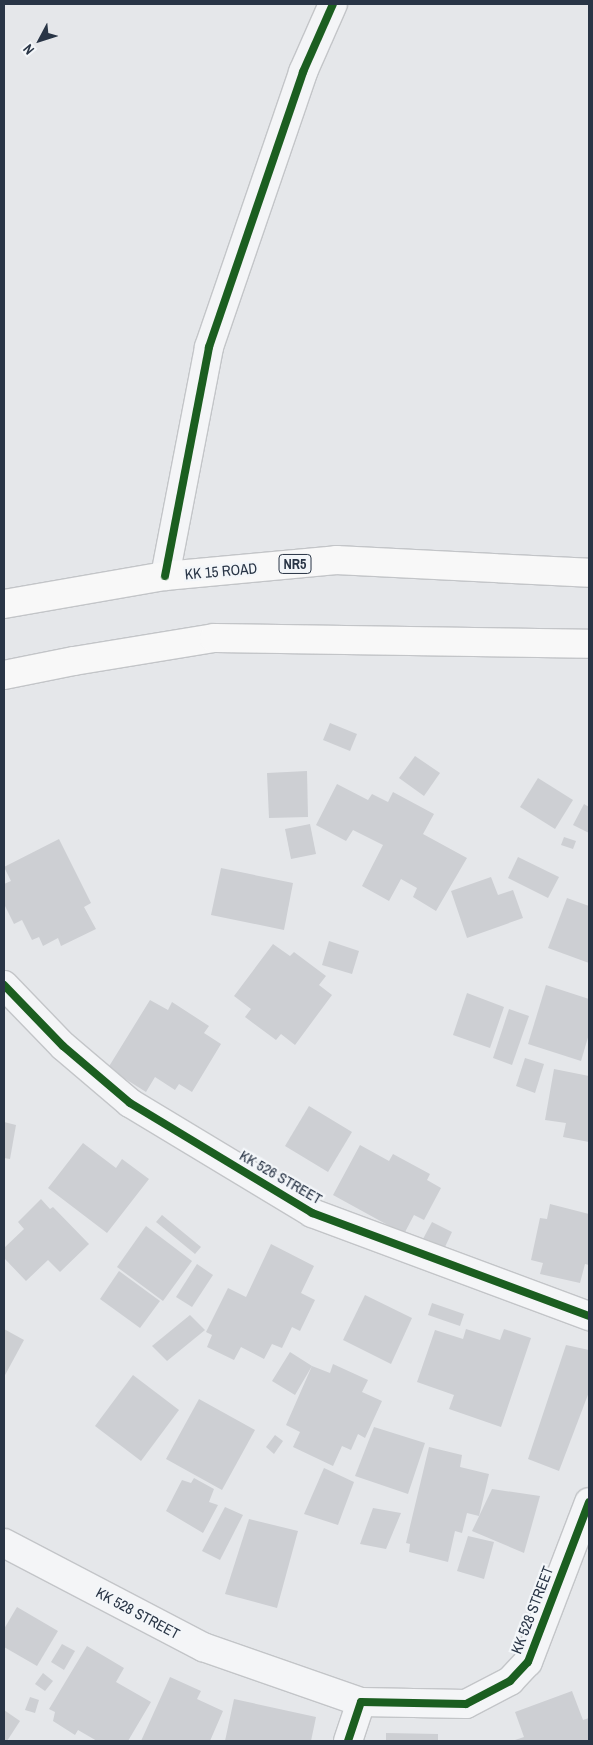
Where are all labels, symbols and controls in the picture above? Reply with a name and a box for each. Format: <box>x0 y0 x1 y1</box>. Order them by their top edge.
north arrow <box>15 15 65 65</box>
text: N <box>19 41 38 59</box>
road number: NR5 <box>278 552 312 576</box>
street label: KK 15 ROAD <box>184 559 258 583</box>
street label: KK 526 STREET <box>237 1146 325 1208</box>
street label: KK 528 STREET <box>507 1564 557 1656</box>
street label: KK 528 STREET <box>93 1583 183 1643</box>

